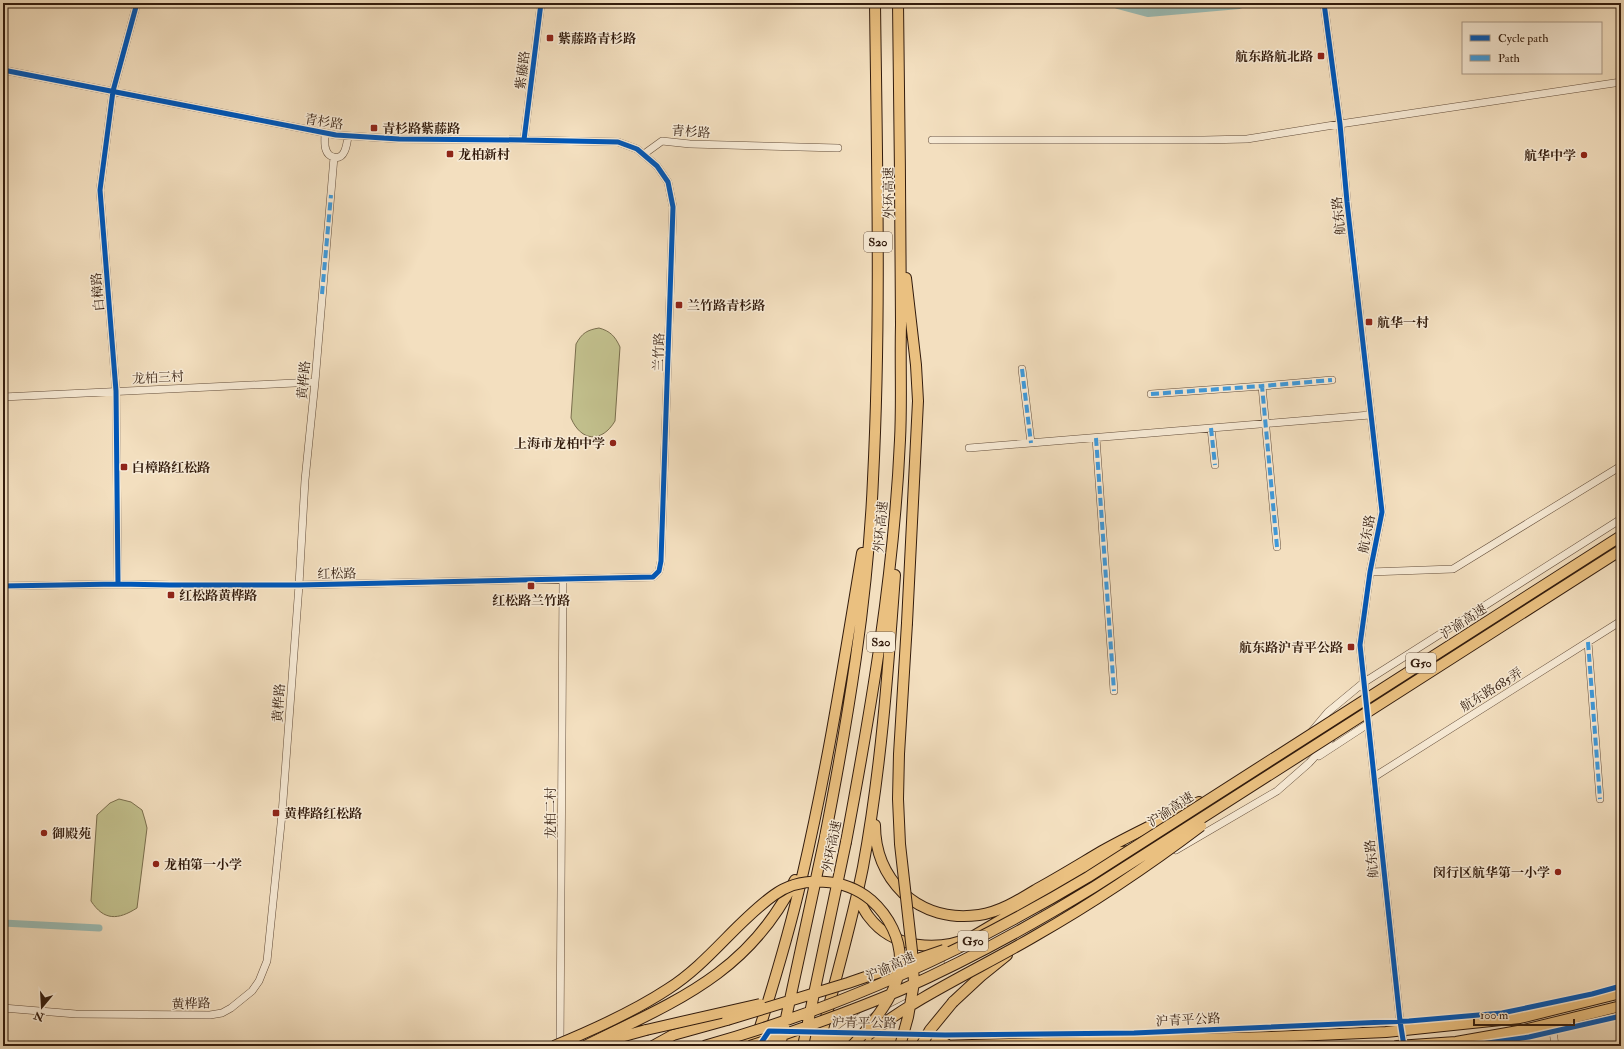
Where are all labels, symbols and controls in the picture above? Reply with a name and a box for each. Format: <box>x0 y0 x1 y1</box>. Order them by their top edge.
legend <box>1462 22 1602 74</box>
place label: 紫藤路青杉路 <box>558 31 636 47</box>
text: Cycle path <box>1498 31 1549 46</box>
marker: 紫藤路青杉路 <box>545 33 555 43</box>
place label: 航东路航北路 <box>1235 49 1313 65</box>
street label: 紫藤路 <box>513 50 533 90</box>
marker: 航东路航北路 <box>1316 51 1326 61</box>
text: Path <box>1498 51 1521 66</box>
street label: 青杉路 <box>303 111 344 133</box>
place label: 青杉路紫藤路 <box>382 121 460 137</box>
marker: 青杉路紫藤路 <box>369 123 379 133</box>
street label: 青杉路 <box>671 123 711 141</box>
place label: 龙柏新村 <box>458 147 510 163</box>
place label: 航华中学 <box>1524 148 1576 164</box>
marker: 龙柏新村 <box>445 149 455 159</box>
marker: 航华中学 <box>1579 150 1589 160</box>
street label: 外环高速 <box>881 167 897 219</box>
street label: 航东路 <box>1329 196 1349 236</box>
road number: S20 <box>864 232 892 252</box>
street label: 白樟路 <box>88 272 108 312</box>
place label: 兰竹路青杉路 <box>687 298 765 314</box>
marker: 兰竹路青杉路 <box>674 300 684 310</box>
place label: 航华一村 <box>1377 315 1429 331</box>
marker: 航华一村 <box>1364 317 1374 327</box>
street label: 兰竹路 <box>650 332 668 372</box>
street label: 黄桦路 <box>294 360 314 400</box>
street label: 龙柏三村 <box>132 369 184 387</box>
place label: 上海市龙柏中学 <box>514 436 605 452</box>
marker: 上海市龙柏中学 <box>608 438 618 448</box>
place label: 白樟路红松路 <box>132 460 210 476</box>
marker: 白樟路红松路 <box>119 462 129 472</box>
street label: 外环高速 <box>871 500 891 554</box>
street label: 航东路 <box>1355 514 1379 555</box>
street label: 红松路 <box>317 566 357 582</box>
marker: 红松路兰竹路 <box>526 581 536 591</box>
place label: 红松路黄桦路 <box>179 588 257 604</box>
marker: 红松路黄桦路 <box>166 590 176 600</box>
place label: 红松路兰竹路 <box>492 593 570 609</box>
street label: 沪渝高速 <box>1437 601 1490 643</box>
road number: S20 <box>867 632 895 652</box>
place label: 航东路沪青平公路 <box>1239 640 1343 656</box>
marker: 航东路沪青平公路 <box>1346 642 1356 652</box>
road number: G50 <box>1406 653 1436 673</box>
street label: 航东路685弄 <box>1457 664 1526 715</box>
street label: 黄桦路 <box>270 683 288 723</box>
street label: 龙柏二村 <box>543 787 559 839</box>
street label: 沪渝高速 <box>1144 789 1197 831</box>
place label: 黄桦路红松路 <box>284 806 362 822</box>
marker: 黄桦路红松路 <box>271 808 281 818</box>
street label: 外环高速 <box>819 819 845 873</box>
place label: 御殿苑 <box>52 826 91 842</box>
marker: 御殿苑 <box>39 828 49 838</box>
street label: 航东路 <box>1362 839 1382 879</box>
place label: 龙柏第一小学 <box>164 857 242 873</box>
marker: 龙柏第一小学 <box>151 859 161 869</box>
place label: 闵行区航华第一小学 <box>1433 865 1550 881</box>
marker: 闵行区航华第一小学 <box>1553 867 1563 877</box>
road number: G50 <box>958 931 988 951</box>
street label: 沪渝高速 <box>863 949 917 985</box>
north arrow <box>22 987 62 1027</box>
street label: 黄桦路 <box>171 995 211 1013</box>
scale bar <box>1474 1001 1574 1027</box>
text: N <box>31 1008 47 1024</box>
text: 100 m <box>1480 1008 1509 1023</box>
street label: 沪青平公路 <box>1155 1010 1221 1030</box>
street label: 沪青平公路 <box>831 1014 897 1032</box>

